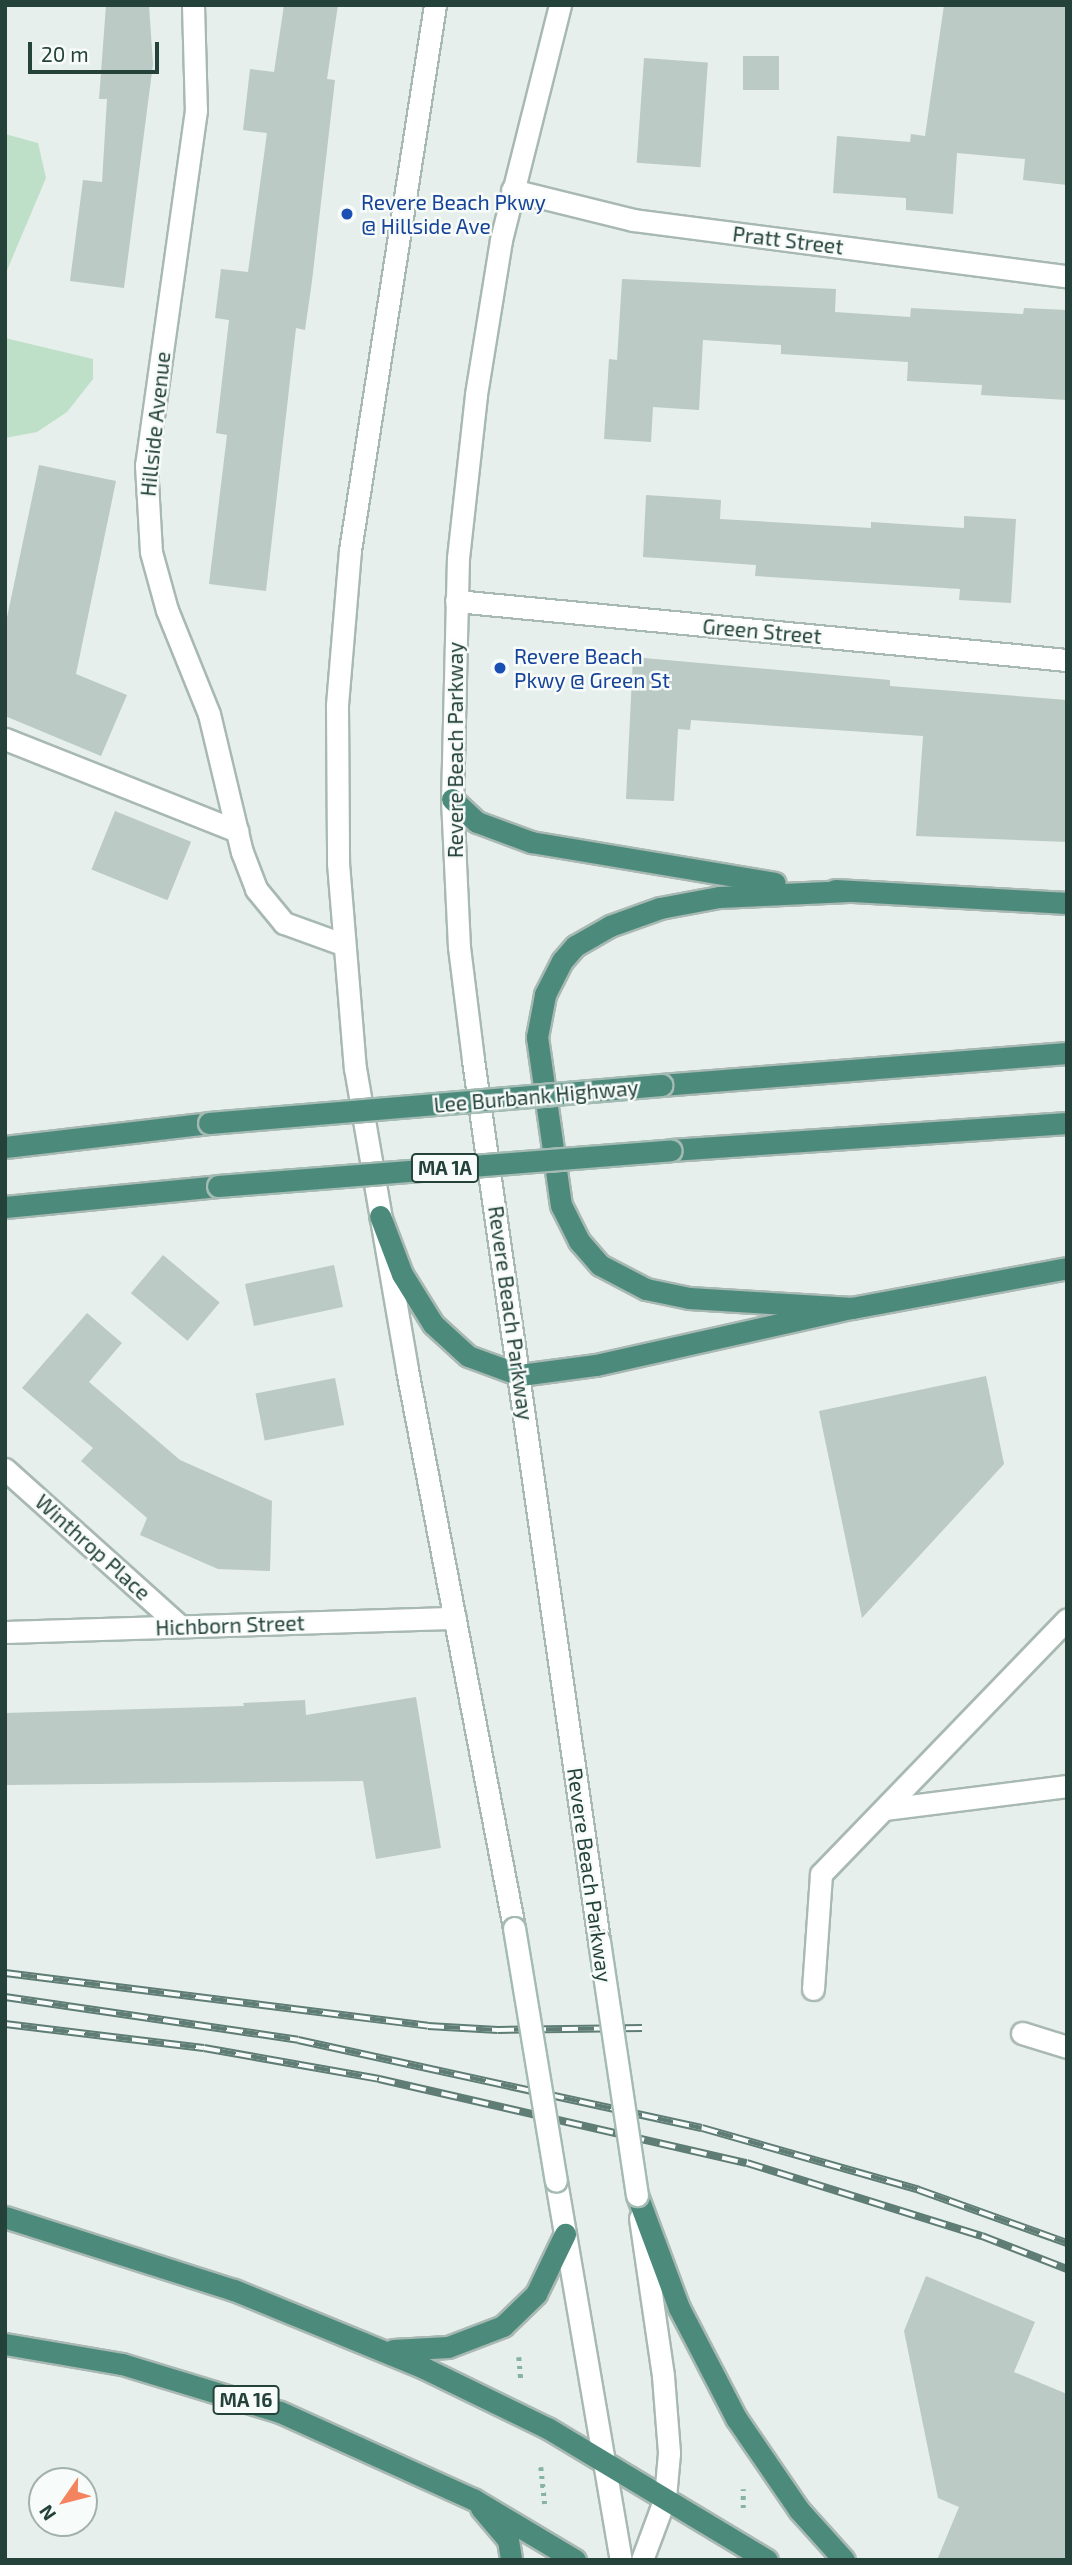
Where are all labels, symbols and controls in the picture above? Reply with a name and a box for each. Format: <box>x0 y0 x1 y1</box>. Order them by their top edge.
scale bar <box>32 28 163 72</box>
text: 20 m <box>41 41 89 66</box>
place label: Revere Beach Pkwy @ Hillside Ave <box>361 189 546 239</box>
marker: Revere Beach Pkwy @ Hillside Ave <box>339 206 355 222</box>
street label: Pratt Street <box>731 221 845 259</box>
street label: Hillside Avenue <box>135 350 175 498</box>
street label: Green Street <box>702 613 822 649</box>
street label: Revere Beach Parkway <box>442 642 468 858</box>
place label: Revere Beach Pkwy @ Green St <box>514 643 670 693</box>
marker: Revere Beach Pkwy @ Green St <box>492 660 508 676</box>
street label: Lee Burbank Highway <box>433 1074 639 1118</box>
road number: MA 1A <box>410 1152 480 1184</box>
street label: Revere Beach Parkway <box>483 1204 539 1422</box>
street label: Winthrop Place <box>30 1489 156 1605</box>
street label: Hichborn Street <box>155 1610 305 1640</box>
street label: Revere Beach Parkway <box>562 1766 618 1984</box>
road number: MA 16 <box>211 2384 281 2416</box>
north arrow <box>28 2467 98 2537</box>
text: N <box>34 2501 60 2525</box>

